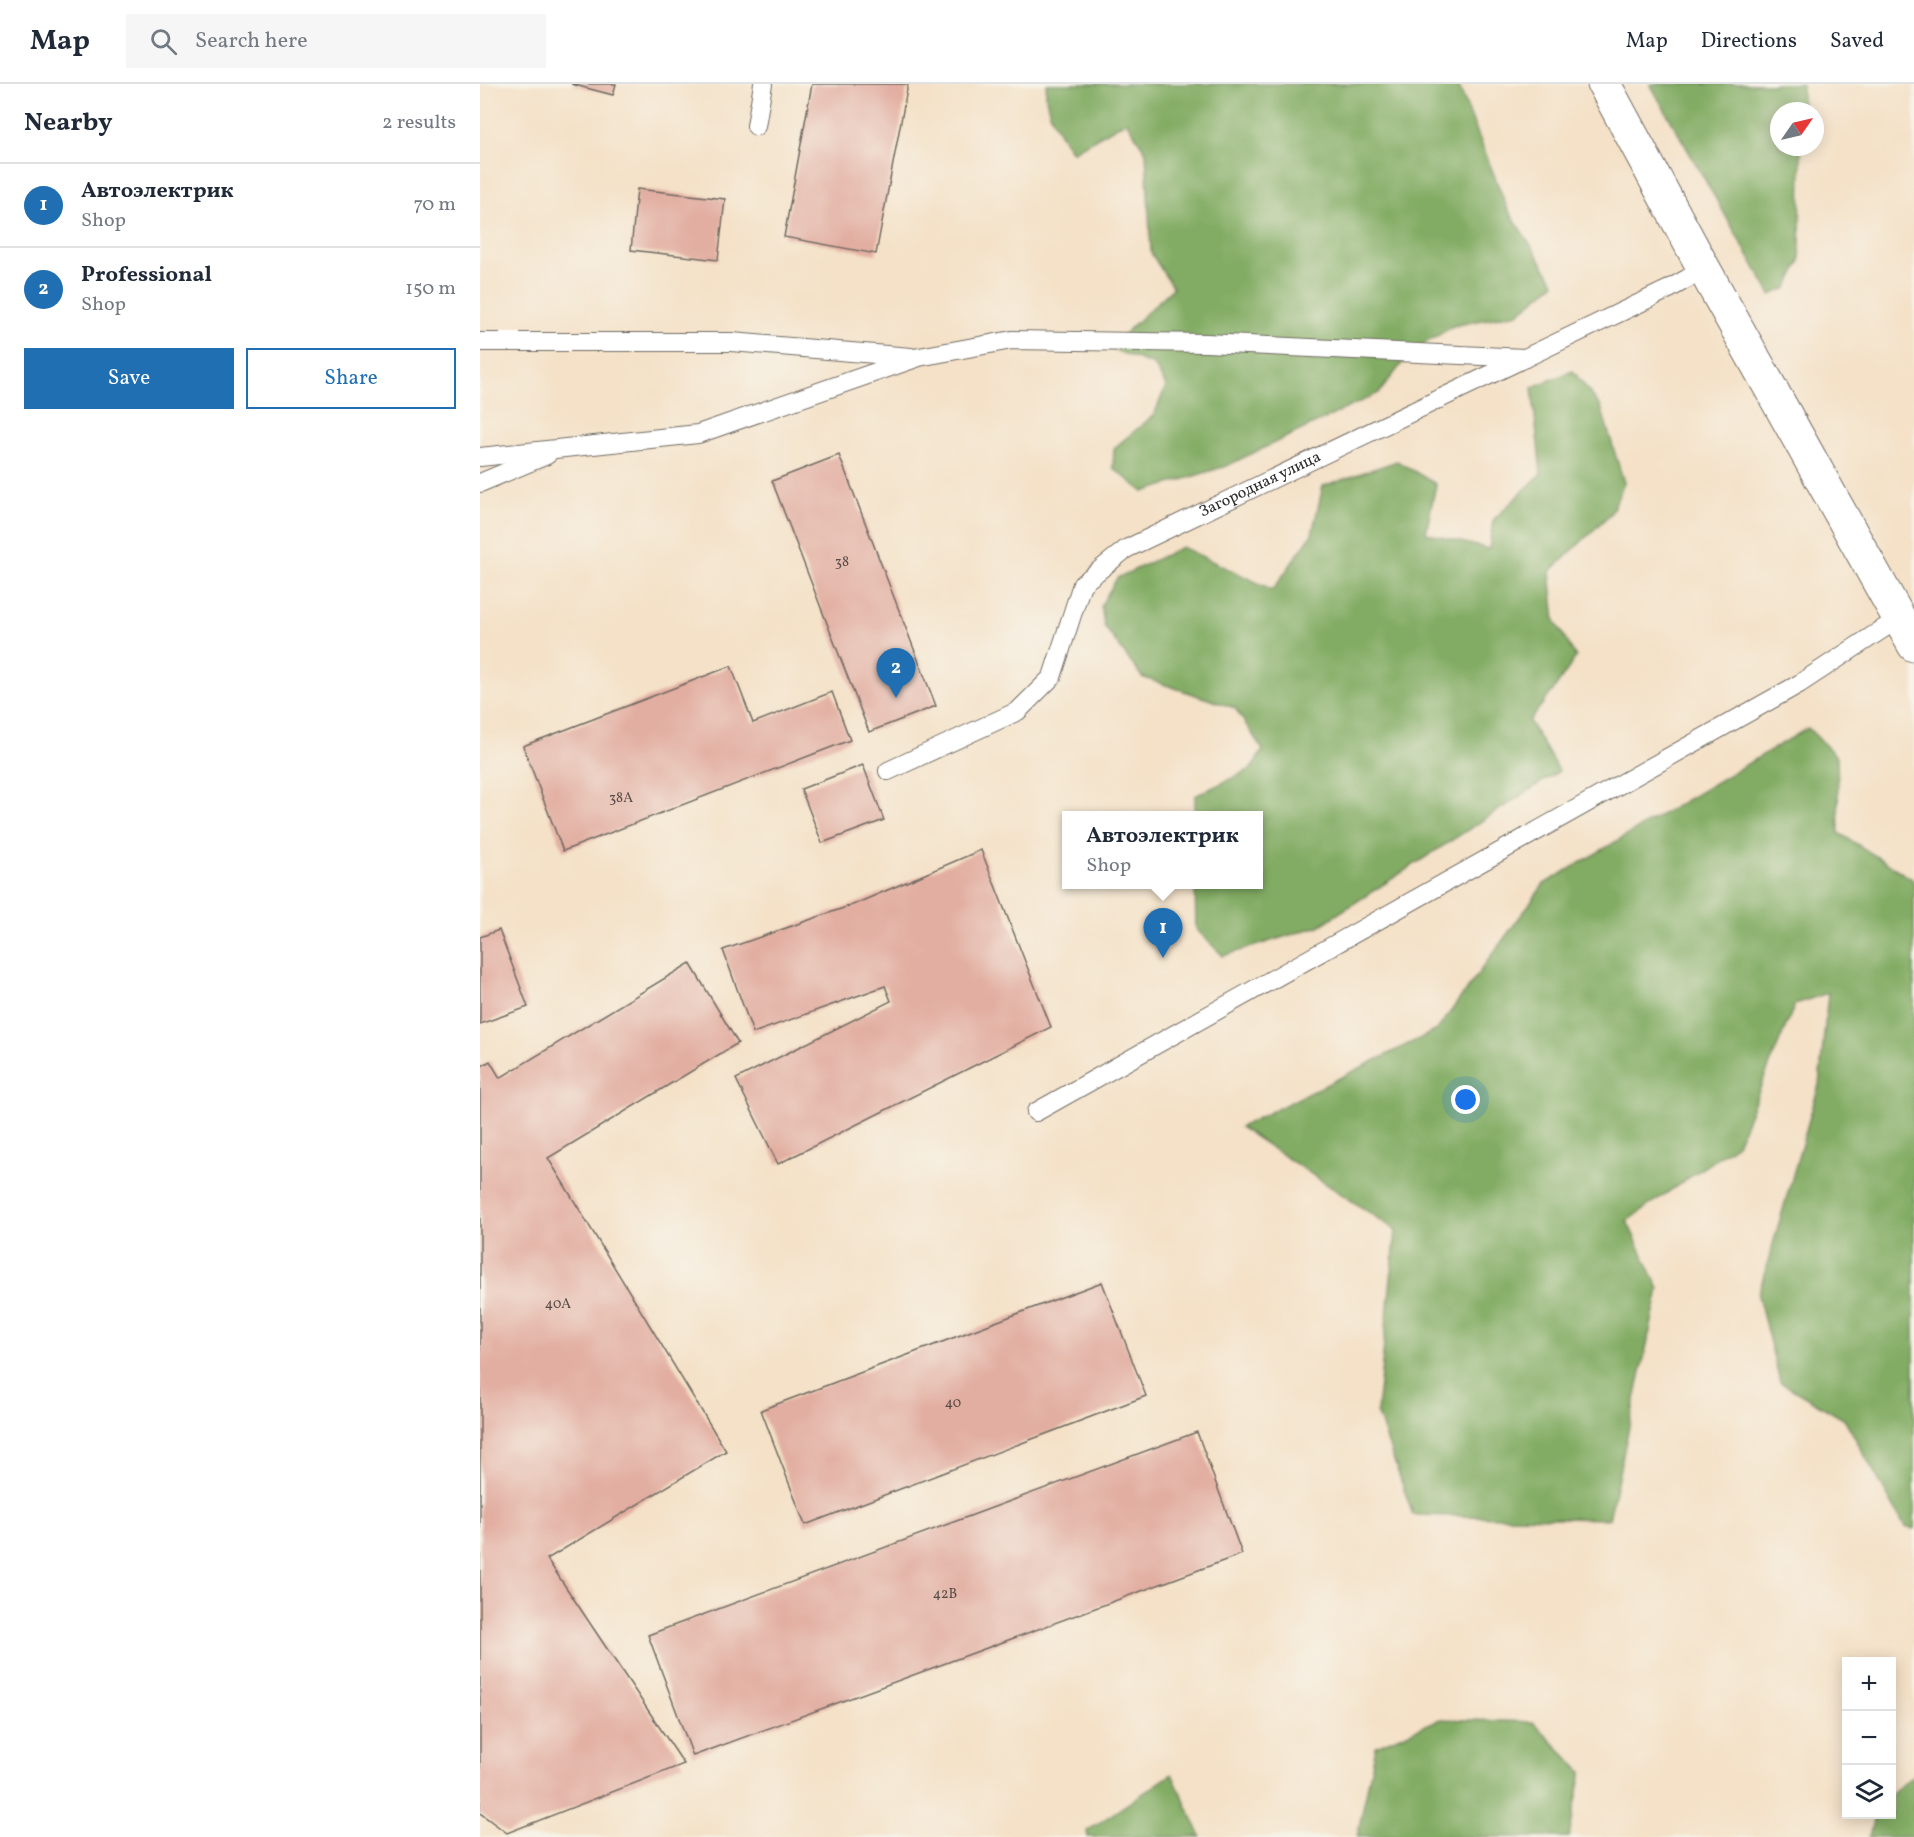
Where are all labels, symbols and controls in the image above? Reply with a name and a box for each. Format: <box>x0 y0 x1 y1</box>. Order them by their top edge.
search box <box>126 14 546 68</box>
text: Map <box>30 22 90 61</box>
icon: search <box>147 25 180 58</box>
text: Search here <box>195 26 308 57</box>
text: Map <box>1626 27 1668 56</box>
text: Directions <box>1701 27 1797 56</box>
text: Saved <box>1830 27 1884 56</box>
north arrow <box>1770 102 1824 156</box>
text: Nearby <box>24 105 113 141</box>
text: 2 results <box>382 109 456 137</box>
text: Автоэлектрик <box>81 176 234 207</box>
text: 1 <box>39 191 48 219</box>
text: 70 m <box>413 191 456 219</box>
text: Shop <box>81 207 126 235</box>
text: Professional <box>81 260 212 291</box>
text: 2 <box>38 275 49 303</box>
text: 150 m <box>405 275 456 303</box>
text: Shop <box>81 291 126 319</box>
button: Save <box>24 348 234 409</box>
button: Share <box>246 348 456 409</box>
street label: Загородная улица <box>1196 446 1325 523</box>
house number: 38 <box>835 553 849 572</box>
pin: 2 <box>876 648 916 698</box>
house number: 38А <box>609 789 633 808</box>
popup <box>1062 811 1263 889</box>
text: Автоэлектрик <box>1086 821 1239 852</box>
text: Shop <box>1086 852 1131 880</box>
pin: 1 <box>1144 908 1182 958</box>
your location <box>1451 1085 1480 1114</box>
house number: 40А <box>545 1295 571 1314</box>
house number: 40 <box>945 1394 961 1413</box>
house number: 42В <box>933 1585 957 1604</box>
map controls <box>1842 1657 1896 1819</box>
button: + <box>1842 1657 1896 1711</box>
button: − <box>1842 1711 1896 1765</box>
button: layers <box>1842 1765 1896 1819</box>

